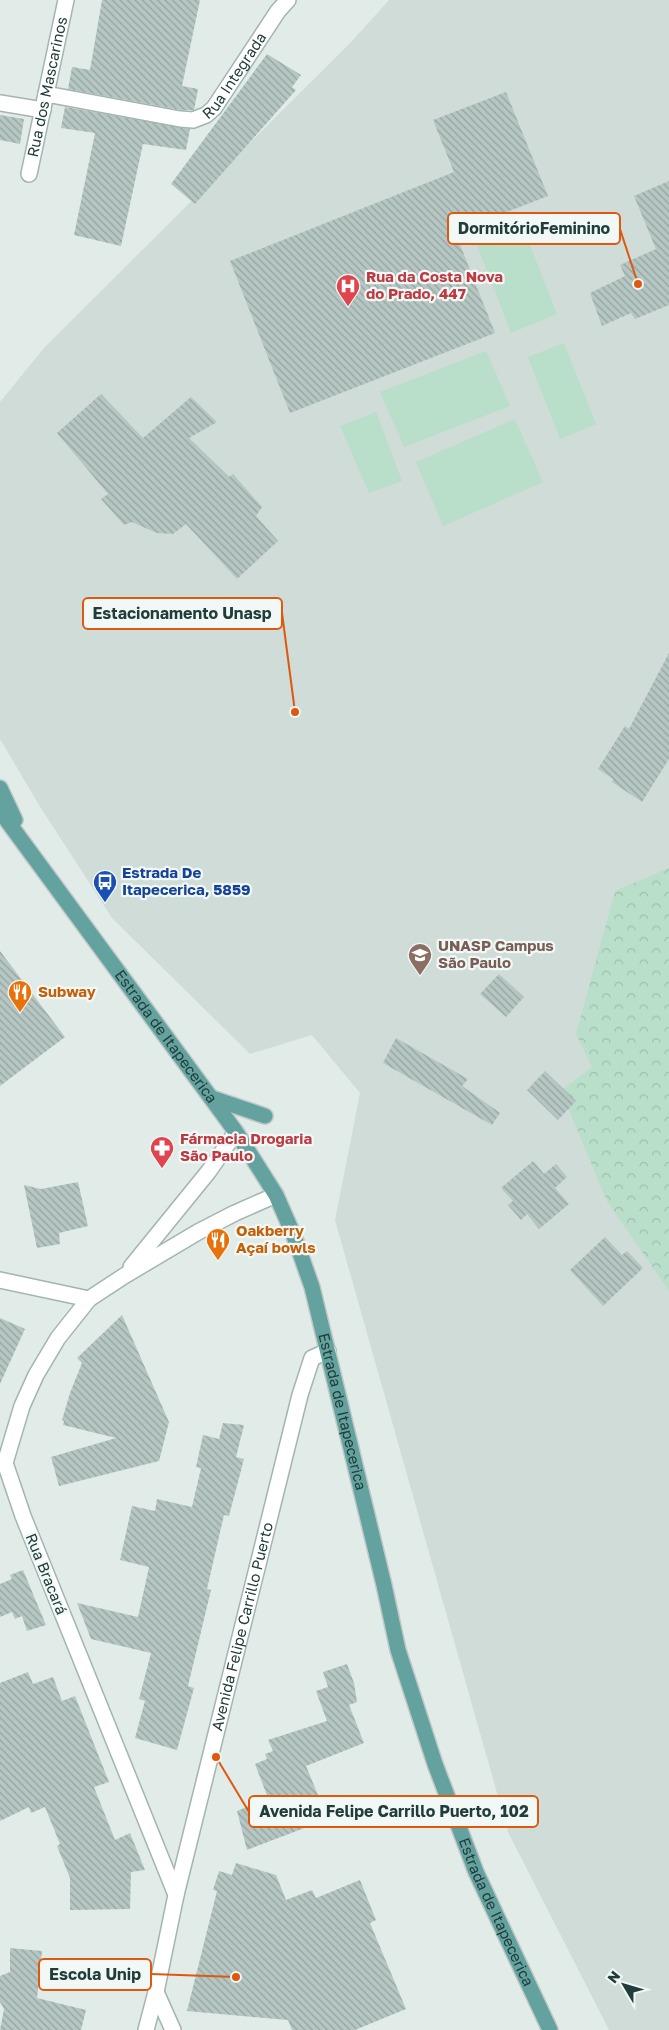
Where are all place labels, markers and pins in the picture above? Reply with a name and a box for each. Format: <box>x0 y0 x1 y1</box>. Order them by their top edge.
callout: DormitórioFeminino <box>448 213 620 244</box>
place label: Rua da Costa Nova do Prado, 447 <box>366 267 503 302</box>
hospital icon: Rua da Costa Nova do Prado, 447 <box>335 273 361 307</box>
callout: Estacionamento Unasp <box>83 598 282 629</box>
place label: Estrada De Itapecerica, 5859 <box>122 863 251 898</box>
bus stop icon: Estrada De Itapecerica, 5859 <box>92 869 118 903</box>
place label: UNASP Campus São Paulo <box>438 936 554 971</box>
school or university icon: UNASP Campus São Paulo <box>407 942 433 976</box>
restaurant icon: Subway <box>7 979 33 1013</box>
place label: Subway <box>38 982 96 1000</box>
place label: Fármacia Drogaria São Paulo <box>180 1129 312 1164</box>
pharmacy icon: Fármacia Drogaria São Paulo <box>149 1135 175 1169</box>
place label: Oakberry Açaí bowls <box>236 1221 316 1256</box>
restaurant icon: Oakberry Açaí bowls <box>205 1227 231 1261</box>
callout: Avenida Felipe Carrillo Puerto, 102 <box>249 1796 538 1827</box>
callout: Escola Unip <box>39 1959 151 1990</box>

